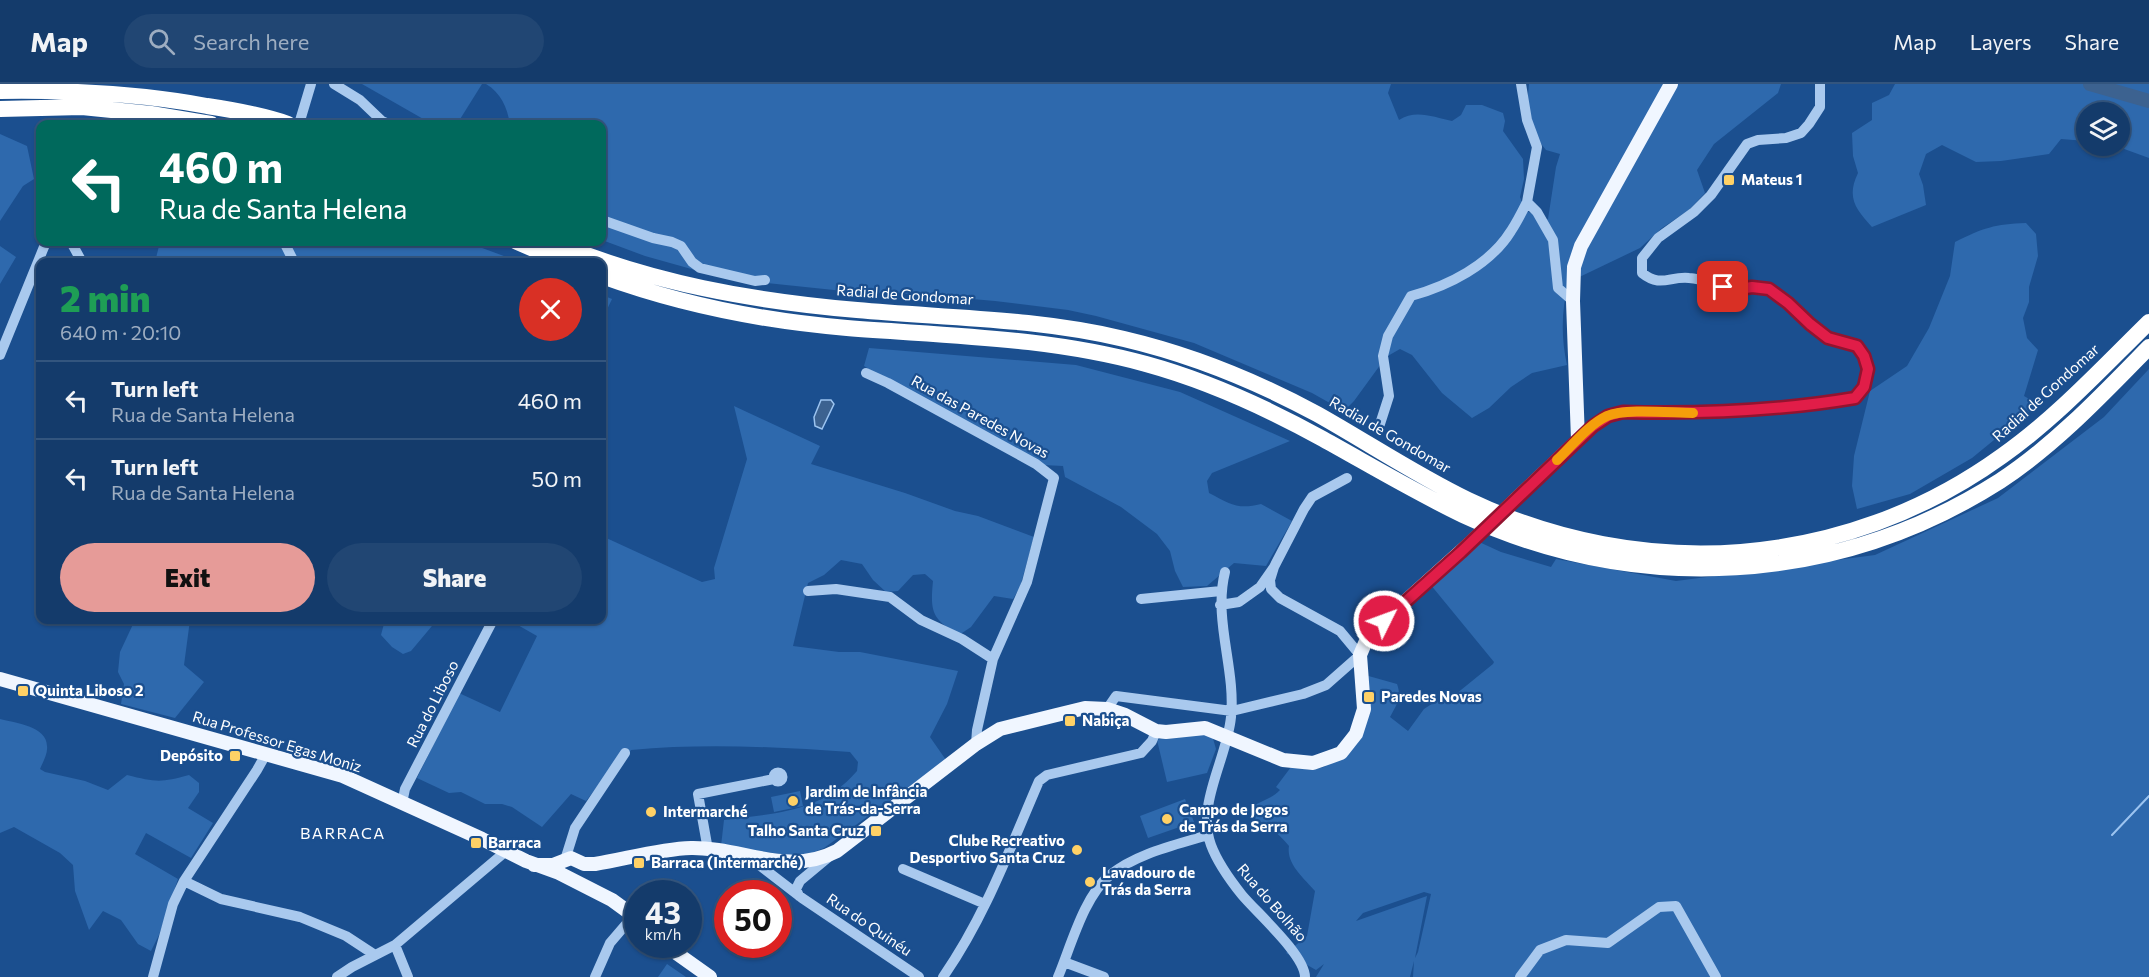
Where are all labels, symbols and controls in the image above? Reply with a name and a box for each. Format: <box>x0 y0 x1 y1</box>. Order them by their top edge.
search box <box>124 14 544 68</box>
text: Map <box>30 24 88 58</box>
icon: search <box>145 25 178 58</box>
text: Search here <box>193 28 309 55</box>
text: Map <box>1893 29 1937 54</box>
text: Layers <box>1970 29 2032 54</box>
text: Share <box>2065 29 2119 54</box>
map controls <box>2076 102 2130 156</box>
button: layers <box>2076 102 2130 156</box>
text: 460 m <box>159 140 283 192</box>
icon: left <box>60 144 138 222</box>
place label: Mateus 1 <box>1741 170 1803 188</box>
marker: Mateus 1 <box>1722 173 1736 187</box>
text: Rua de Santa Helena <box>159 192 407 225</box>
pin <box>1697 261 1748 312</box>
icon: arrive <box>1706 270 1739 303</box>
text: 2 min <box>60 275 150 319</box>
button: close <box>519 278 582 341</box>
street label: Radial de Gondomar <box>836 280 974 308</box>
text: 640 m · 20:10 <box>60 320 181 344</box>
street label: Radial de Gondomar <box>1988 340 2102 445</box>
street label: Rua das Paredes Novas <box>908 371 1053 462</box>
text: Turn left <box>111 375 198 402</box>
icon: left <box>60 384 93 417</box>
text: 460 m <box>518 387 582 414</box>
street label: Radial de Gondomar <box>1326 392 1455 476</box>
text: Rua de Santa Helena <box>111 402 295 426</box>
text: Turn left <box>111 453 198 480</box>
icon: left <box>60 462 93 495</box>
text: 50 m <box>532 465 582 492</box>
text: Rua de Santa Helena <box>111 480 295 504</box>
button: Exit <box>60 543 315 612</box>
button: Share <box>327 543 582 612</box>
position arrow <box>1352 589 1416 653</box>
street label: Rua do Liboso <box>402 657 462 750</box>
place label: Quinta Liboso 2 <box>35 681 144 699</box>
marker: Quinta Liboso 2 <box>16 684 30 698</box>
place label: Paredes Novas <box>1381 687 1482 705</box>
marker: Paredes Novas <box>1362 690 1376 704</box>
street label: Rua Professor Egas Moniz <box>191 707 364 775</box>
place label: Nabiça <box>1082 711 1129 729</box>
marker: Nabiça <box>1063 714 1077 728</box>
place label: Depósito <box>160 746 223 764</box>
marker: Depósito <box>228 749 242 763</box>
place label: Jardim de Infância de Trás-da-Serra <box>805 782 927 817</box>
marker: Jardim de Infância de Trás-da-Serra <box>786 794 800 808</box>
place label: Campo de Jogos de Trás da Serra <box>1179 800 1288 835</box>
place label: Intermarché <box>663 802 748 820</box>
marker: Intermarché <box>644 805 658 819</box>
marker: Campo de Jogos de Trás da Serra <box>1160 812 1174 826</box>
place label: Talho Santa Cruz <box>747 821 864 839</box>
district label: BARRACA <box>300 823 386 842</box>
marker: Talho Santa Cruz <box>869 824 883 838</box>
place label: Clube Recreativo Desportivo Santa Cruz <box>909 831 1065 866</box>
place label: Barraca <box>488 833 541 851</box>
marker: Barraca <box>469 836 483 850</box>
marker: Clube Recreativo Desportivo Santa Cruz <box>1070 843 1084 857</box>
place label: Barraca (Intermarché) <box>651 853 803 871</box>
marker: Barraca (Intermarché) <box>632 856 646 870</box>
street label: Rua do Bolhão <box>1234 860 1312 945</box>
place label: Lavadouro de Trás da Serra <box>1102 863 1195 898</box>
marker: Lavadouro de Trás da Serra <box>1083 875 1097 889</box>
speed limit sign: 50 <box>714 880 792 958</box>
street label: Rua do Quinéu <box>824 889 916 959</box>
text: 43 <box>645 893 681 930</box>
text: km/h <box>645 925 681 943</box>

